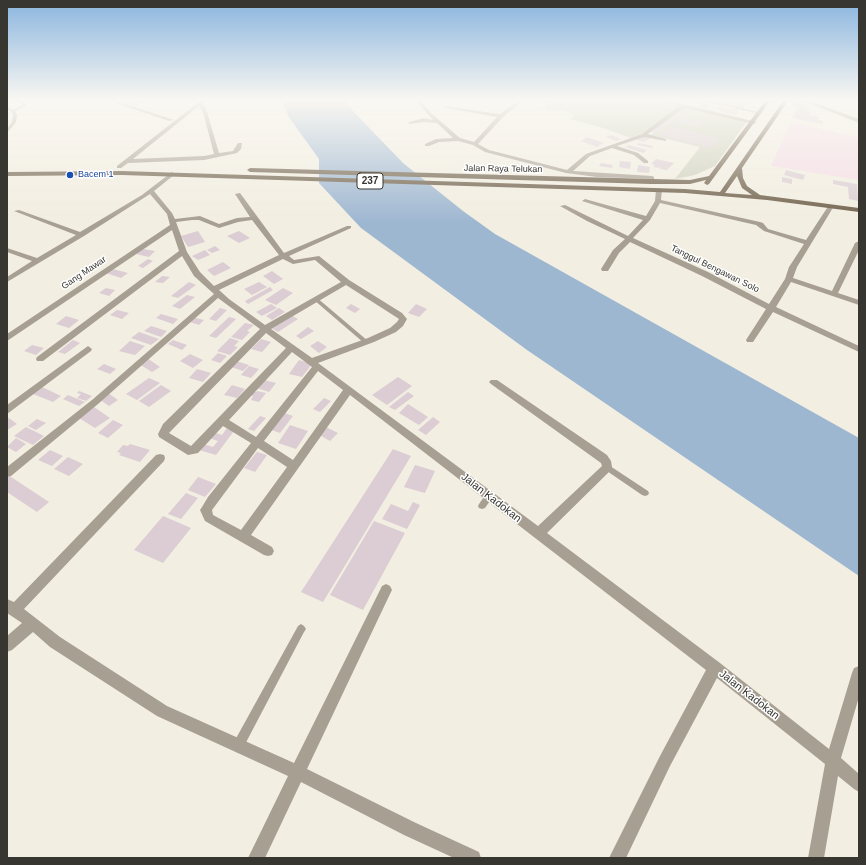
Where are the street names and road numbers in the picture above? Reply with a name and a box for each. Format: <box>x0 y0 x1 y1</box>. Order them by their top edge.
street label: Jalan Raya Telukan <box>464 163 542 175</box>
road number: 237 <box>357 173 383 189</box>
street label: Tanggul Bengawan Solo <box>669 243 761 295</box>
street label: Gang Mawar <box>60 254 108 292</box>
street label: Jalan Kadokan <box>458 470 524 526</box>
street label: Jalan Kadokan <box>716 667 782 723</box>

